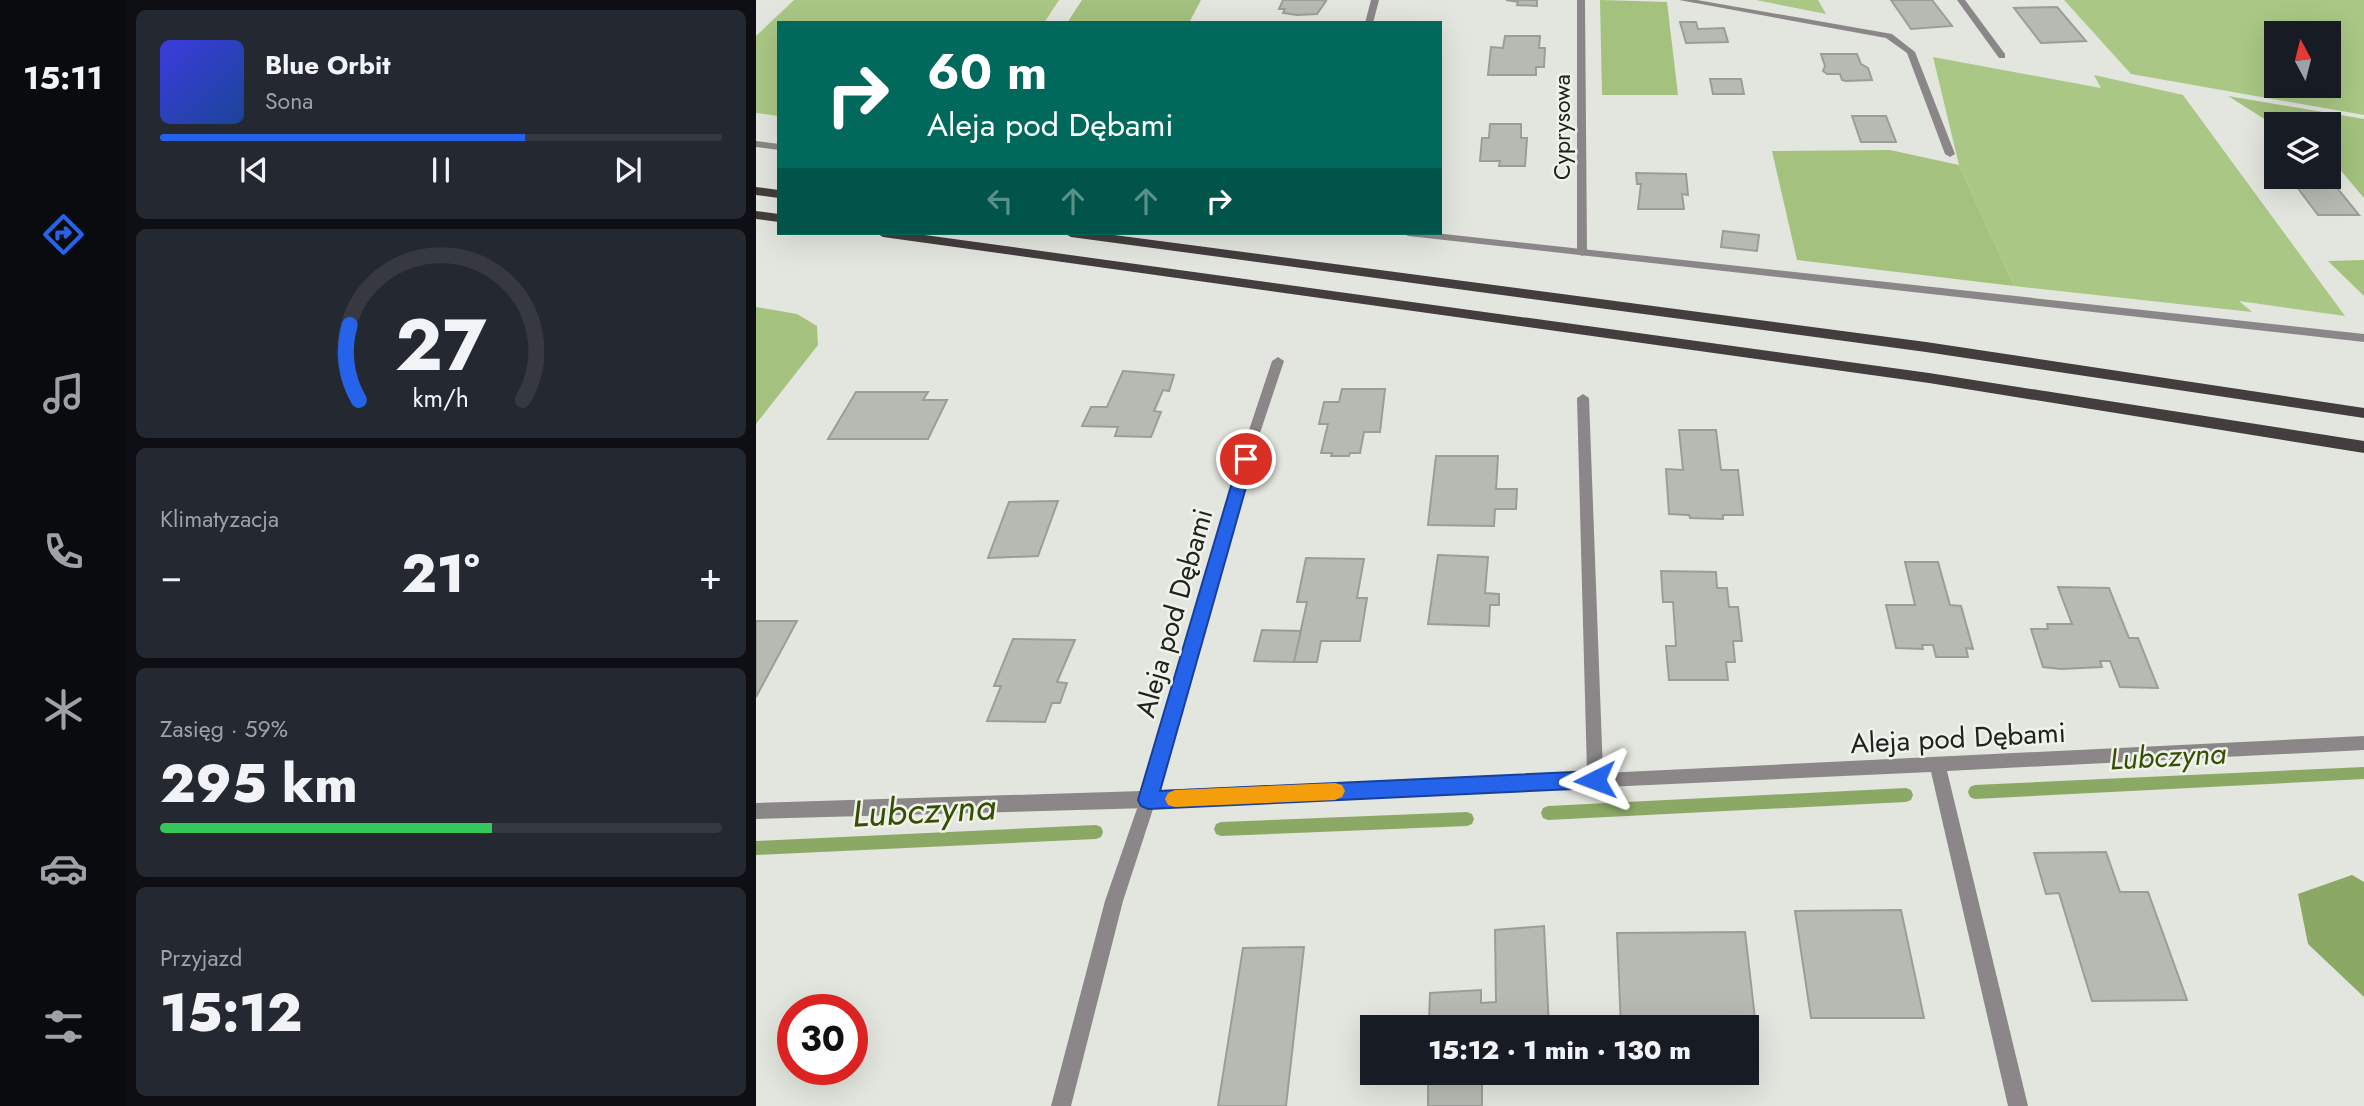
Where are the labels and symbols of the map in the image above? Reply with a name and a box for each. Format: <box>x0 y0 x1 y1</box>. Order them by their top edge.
north arrow <box>2264 21 2342 98</box>
street label: Cyprysowa <box>1545 74 1579 180</box>
pin <box>1216 429 1276 489</box>
street label: Aleja pod Dębami <box>1125 504 1223 722</box>
street label: Aleja pod Dębami <box>1849 712 2067 764</box>
water label: Lubczyna <box>2109 731 2228 781</box>
position arrow <box>1558 743 1632 817</box>
water label: Lubczyna <box>851 779 997 841</box>
speed limit sign: 30 <box>777 994 868 1085</box>

